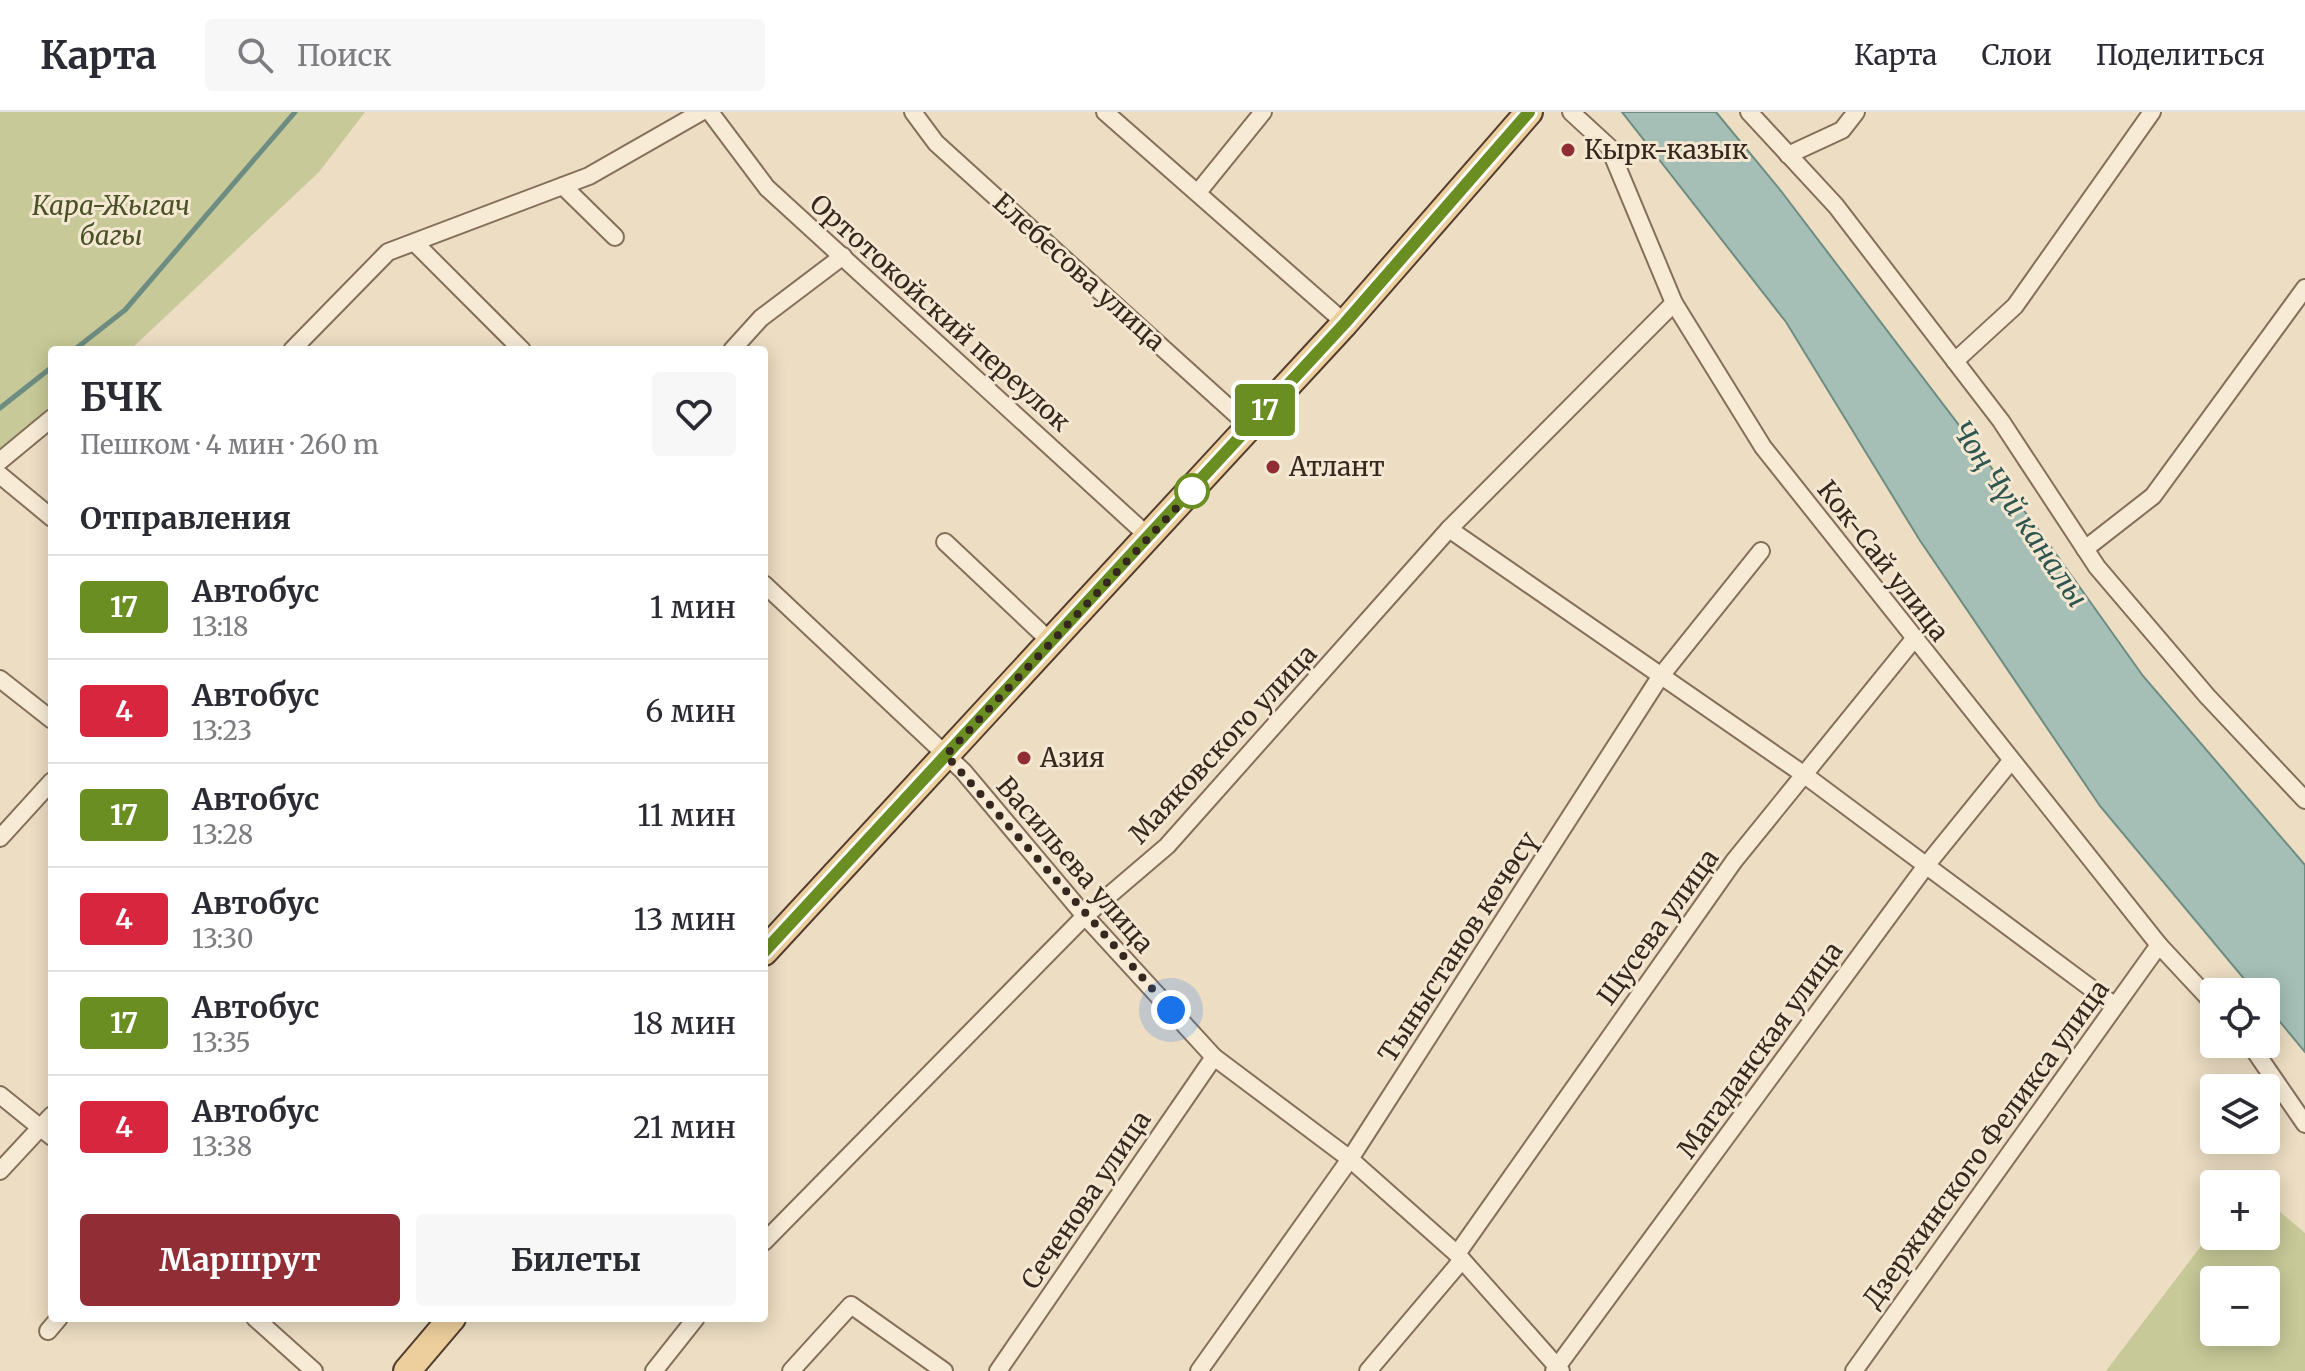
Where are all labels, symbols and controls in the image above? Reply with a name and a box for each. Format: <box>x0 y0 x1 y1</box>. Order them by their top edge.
search box <box>205 19 765 91</box>
text: Карта <box>40 32 157 79</box>
icon: search <box>233 33 277 77</box>
text: Поиск <box>297 36 392 74</box>
text: Карта <box>1854 37 1937 73</box>
text: Слои <box>1981 37 2052 73</box>
text: Поделиться <box>2096 37 2265 73</box>
place label: Кырк-казык <box>1584 133 1749 166</box>
marker: Кырк-казык <box>1559 141 1577 159</box>
street label: Елебесова улица <box>986 186 1172 358</box>
street label: Ортотокойский переулок <box>803 187 1078 439</box>
park label: Кара-Жыгач багы <box>32 189 190 252</box>
button: heart <box>652 372 736 456</box>
text: БЧК <box>80 374 162 421</box>
line badge: 17 <box>1229 384 1301 436</box>
text: 17 <box>1251 392 1279 428</box>
water label: Чоң Чүй каналы <box>1944 414 2096 614</box>
text: Пешком · 4 мин · 260 m <box>80 428 379 461</box>
place label: Атлант <box>1288 450 1385 483</box>
marker: Атлант <box>1264 458 1282 476</box>
unlabelled marker <box>1175 474 1209 508</box>
street label: Кок-Сай улица <box>1810 474 1956 648</box>
text: Отправления <box>80 499 291 537</box>
text: Автобус <box>192 572 319 610</box>
text: 1 мин <box>650 588 736 626</box>
text: 17 <box>110 589 138 625</box>
text: 13:18 <box>192 610 248 643</box>
street label: Маяковского улица <box>1122 637 1323 850</box>
text: Автобус <box>192 676 319 714</box>
text: 6 мин <box>645 692 736 730</box>
text: 4 <box>115 693 133 729</box>
text: 13:23 <box>192 714 252 747</box>
place label: Азия <box>1039 741 1105 774</box>
marker: Азия <box>1015 749 1033 767</box>
street label: Васильева улица <box>990 770 1161 960</box>
text: Автобус <box>192 780 319 818</box>
text: 11 мин <box>637 796 736 834</box>
text: 17 <box>110 797 138 833</box>
text: 13:28 <box>192 818 253 851</box>
street label: Тыныстанов көчөсү <box>1371 824 1545 1068</box>
street label: Щусева улица <box>1590 842 1725 1011</box>
text: Автобус <box>192 884 319 922</box>
text: 13 мин <box>634 900 736 938</box>
text: 4 <box>115 901 133 937</box>
text: 13:30 <box>192 922 254 955</box>
street label: Магаданская улица <box>1670 935 1849 1164</box>
street label: Дзержинского Феликса улица <box>1855 973 2116 1314</box>
map controls <box>2200 978 2280 1346</box>
button: locate <box>2200 978 2280 1058</box>
text: Автобус <box>192 988 319 1026</box>
your location <box>1151 990 1191 1030</box>
text: 18 мин <box>633 1004 736 1042</box>
text: 17 <box>110 1005 138 1041</box>
text: 13:35 <box>192 1026 251 1059</box>
button: layers <box>2200 1074 2280 1154</box>
text: Автобус <box>192 1092 319 1130</box>
street label: Сеченова улица <box>1014 1104 1158 1295</box>
text: 21 мин <box>633 1108 736 1146</box>
text: 4 <box>115 1109 133 1145</box>
text: 13:38 <box>192 1130 252 1163</box>
button: + <box>2200 1170 2280 1250</box>
button: Маршрут <box>80 1214 400 1306</box>
button: Билеты <box>416 1214 736 1306</box>
button: − <box>2200 1266 2280 1346</box>

